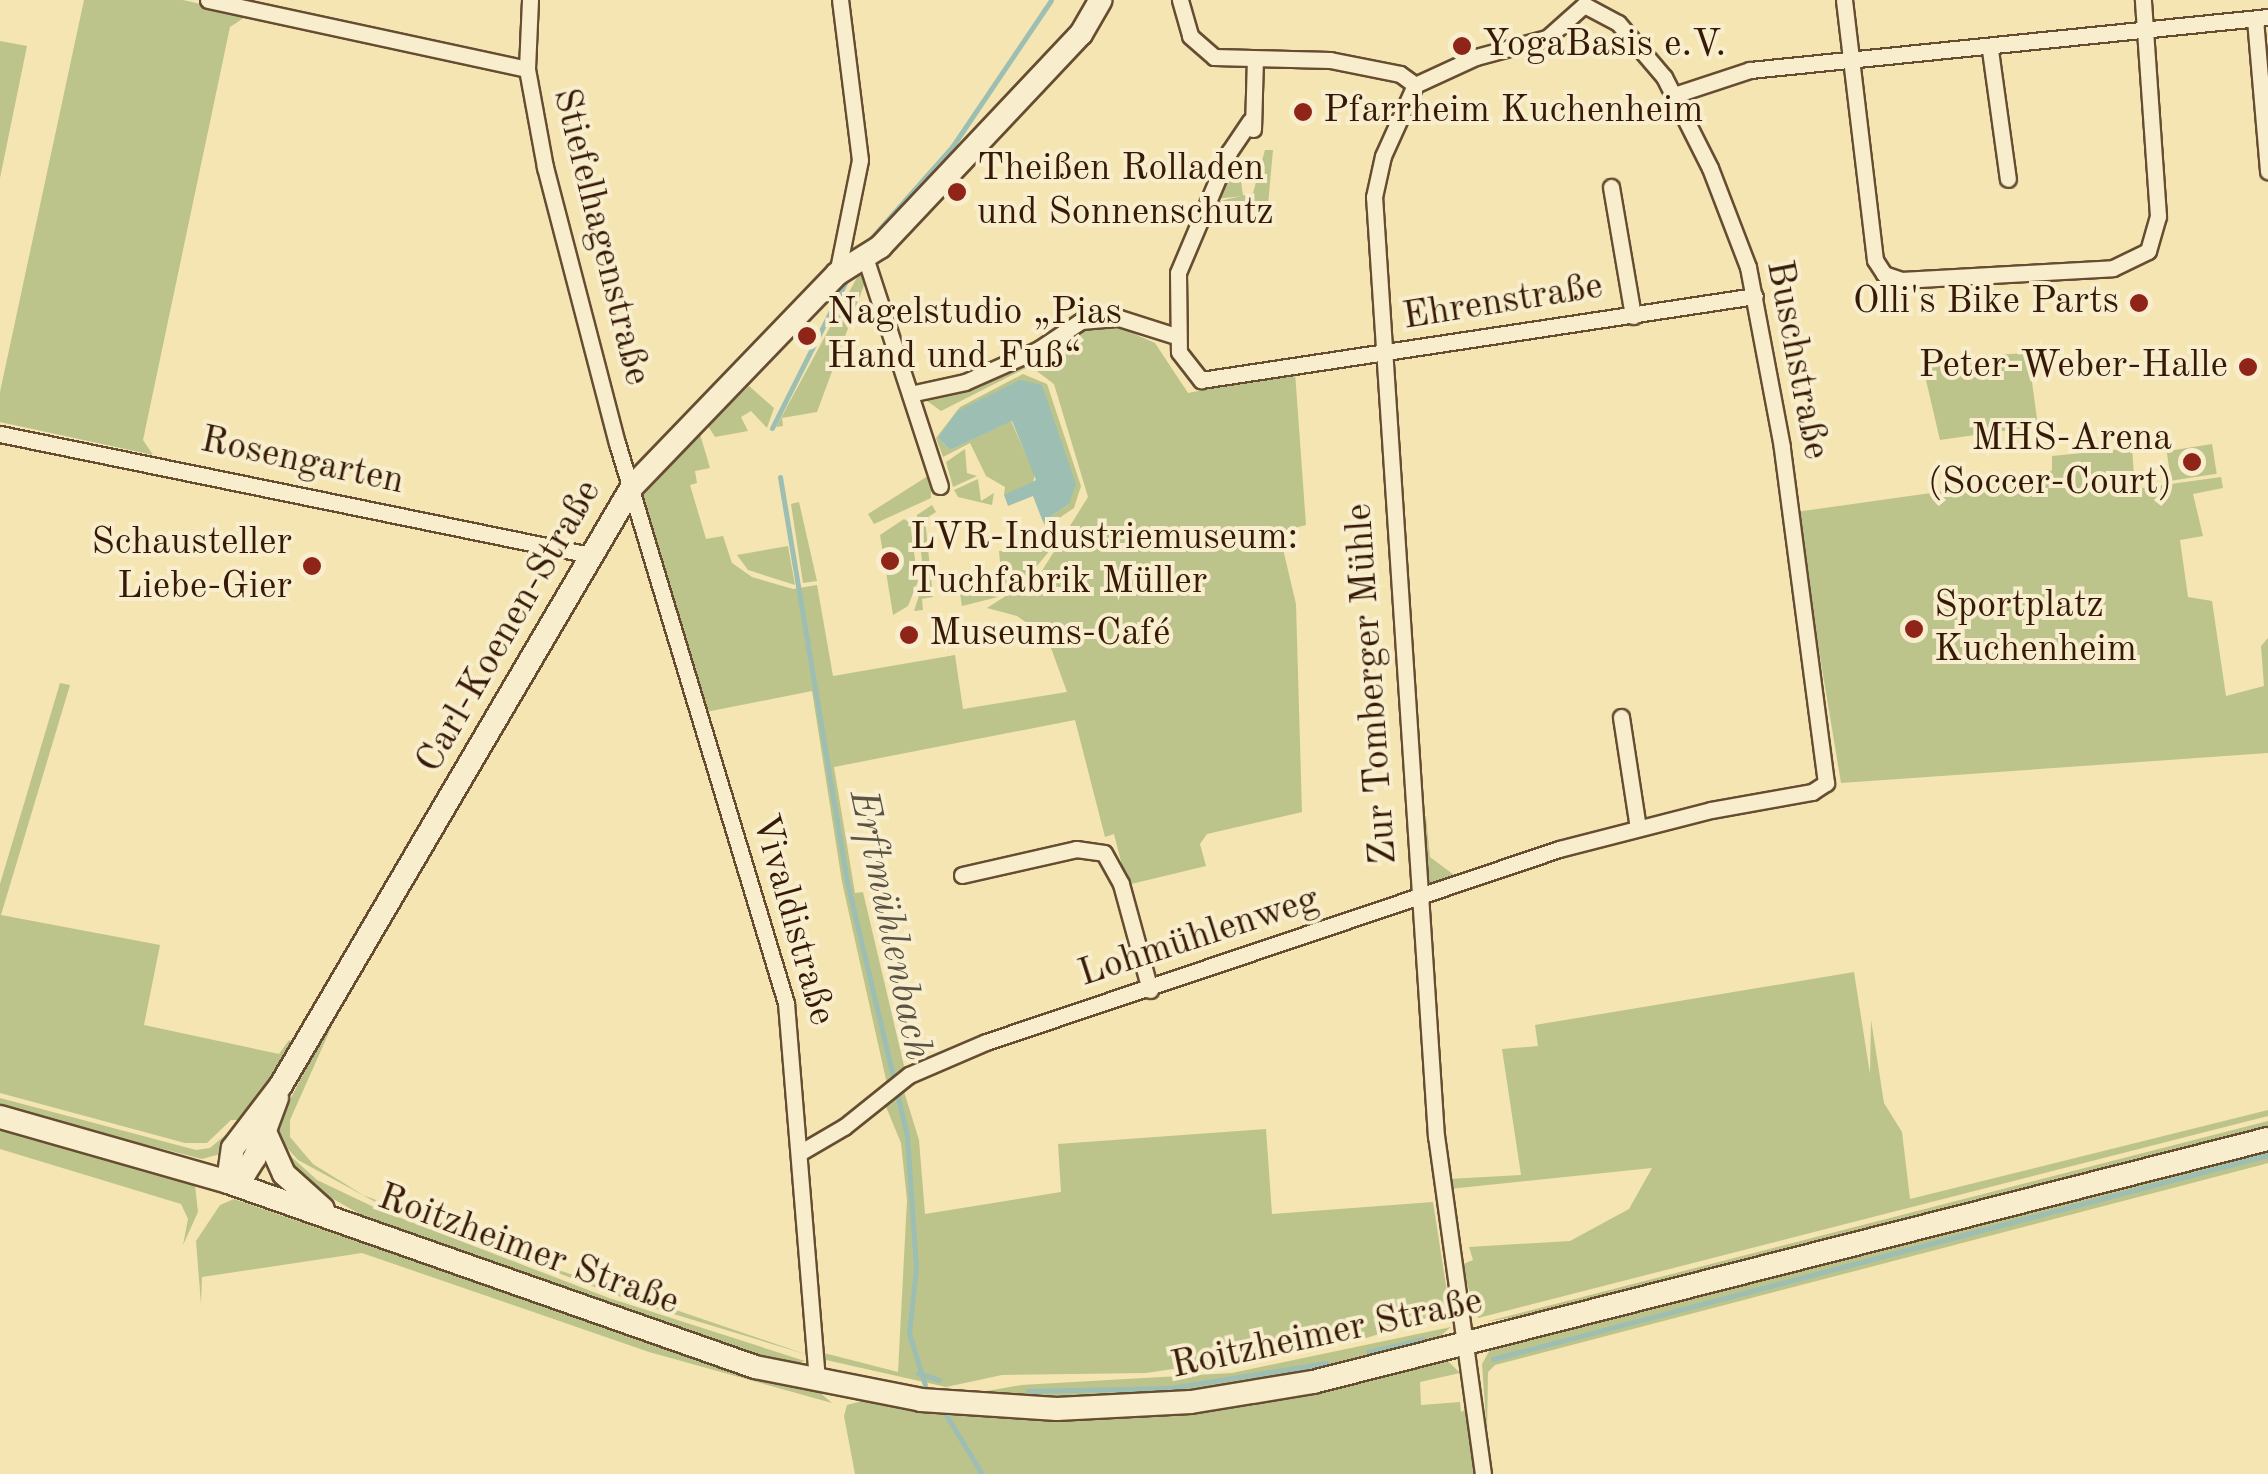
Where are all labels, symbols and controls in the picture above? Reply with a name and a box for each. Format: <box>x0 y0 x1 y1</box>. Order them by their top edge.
place label: YogaBasis e.V. <box>1482 23 1726 69</box>
marker: YogaBasis e.V. <box>1451 35 1473 57</box>
street label: Stiefelhagenstraße <box>541 84 659 390</box>
place label: Pfarrheim Kuchenheim <box>1323 89 1703 135</box>
marker: Pfarrheim Kuchenheim <box>1292 101 1314 123</box>
place label: Theißen Rolladen und Sonnenschutz <box>977 147 1274 236</box>
marker: Theißen Rolladen und Sonnenschutz <box>946 181 968 203</box>
street label: Buschstraße <box>1754 257 1838 463</box>
street label: Ehrenstraße <box>1400 265 1606 341</box>
place label: Olli's Bike Parts <box>1853 280 2119 326</box>
place label: Nagelstudio „Pias Hand und Fuß“ <box>827 291 1122 380</box>
marker: Olli's Bike Parts <box>2128 292 2150 314</box>
marker: Nagelstudio „Pias Hand und Fuß“ <box>796 325 818 347</box>
place label: Peter-Weber-Halle <box>1919 344 2228 390</box>
marker: Peter-Weber-Halle <box>2237 356 2259 378</box>
place label: MHS-Arena (Soccer-Court) <box>1928 417 2172 506</box>
street label: Rosengarten <box>196 418 408 506</box>
marker: MHS-Arena (Soccer-Court) <box>2181 451 2203 473</box>
street label: Carl-Koenen-Straße <box>408 473 612 781</box>
street label: Zur Tomberger Mühle <box>1338 502 1408 866</box>
place label: LVR-Industriemuseum: Tuchfabrik Müller <box>910 516 1298 606</box>
place label: Schausteller Liebe-Gier <box>91 521 292 610</box>
marker: LVR-Industriemuseum: Tuchfabrik Müller <box>879 550 901 572</box>
marker: Schausteller Liebe-Gier <box>301 555 323 577</box>
place label: Sportplatz Kuchenheim <box>1934 584 2137 674</box>
place label: Museums-Café <box>929 612 1170 658</box>
marker: Sportplatz Kuchenheim <box>1903 618 1925 640</box>
marker: Museums-Café <box>898 624 920 646</box>
water label: Erftmühlenbach <box>837 785 941 1065</box>
street label: Vivaldistraße <box>740 809 844 1031</box>
street label: Lohmühlenweg <box>1073 878 1325 998</box>
street label: Roitzheimer Straße <box>371 1175 685 1327</box>
street label: Roitzheimer Straße <box>1167 1280 1487 1390</box>

